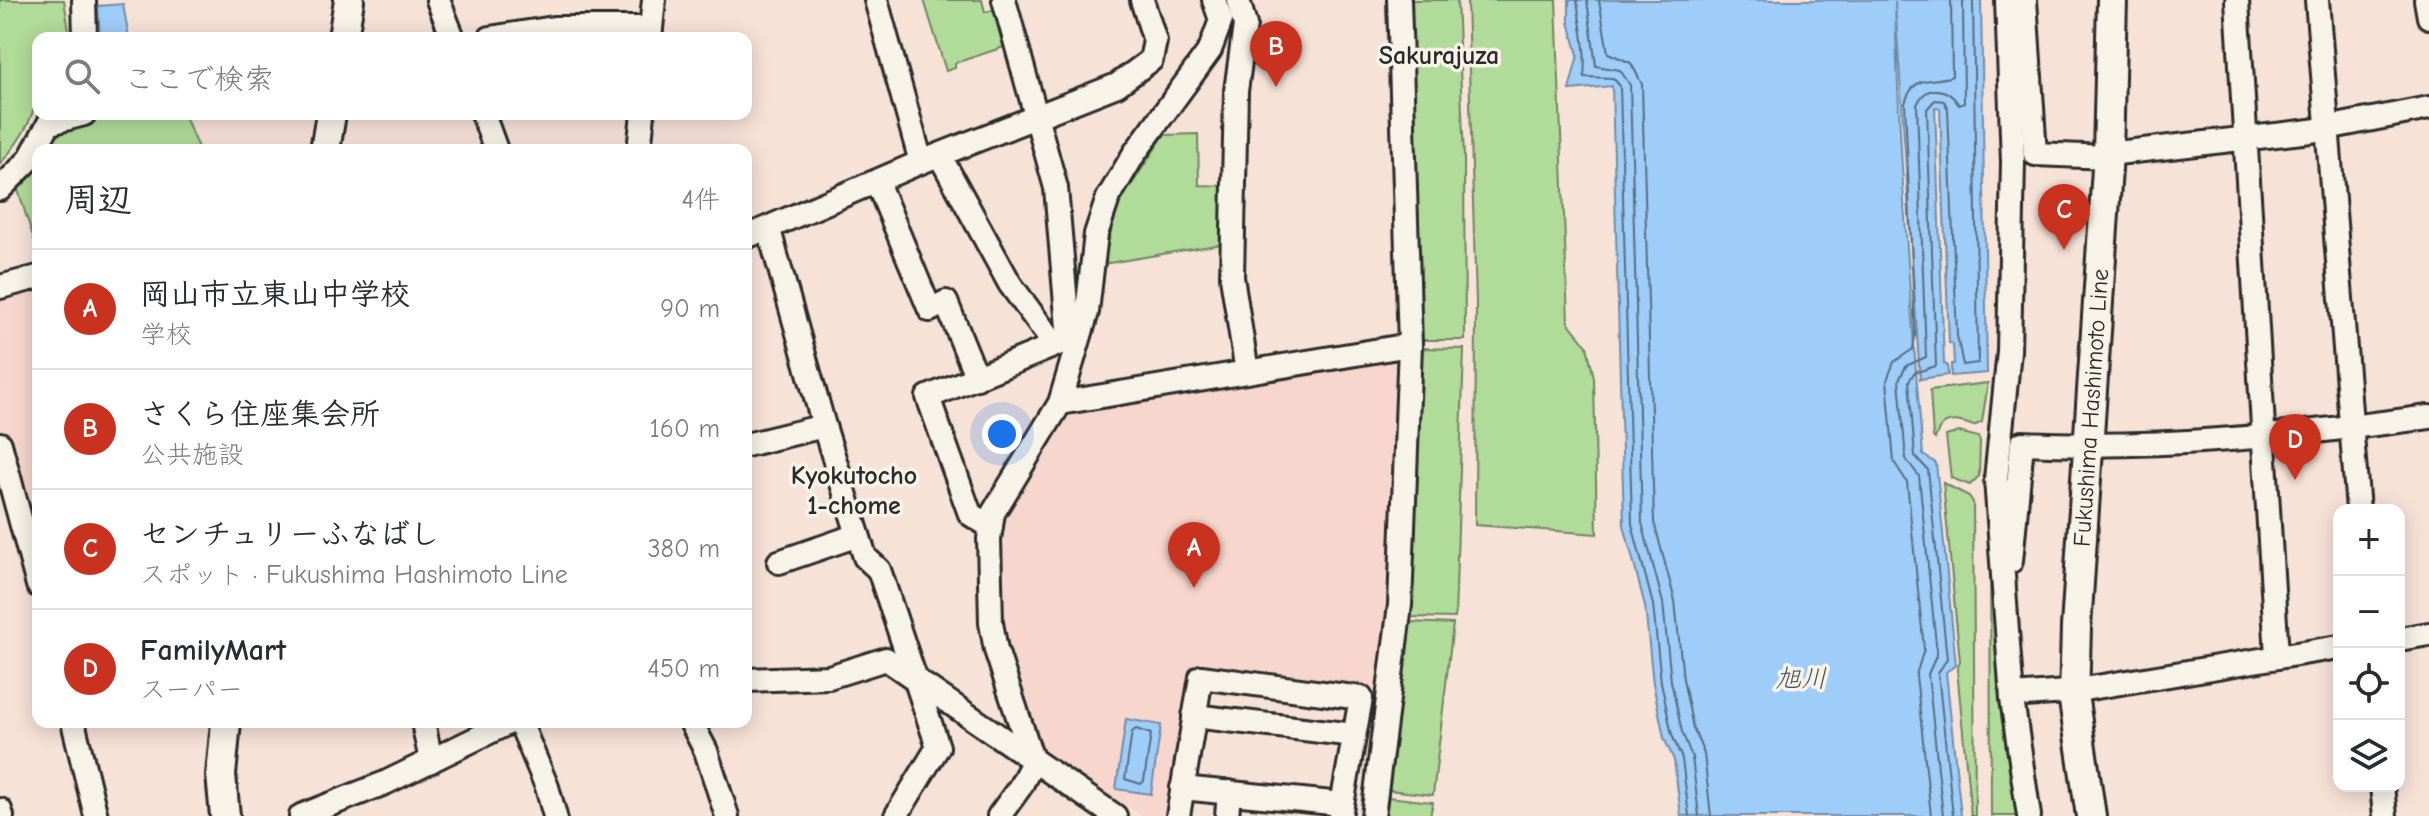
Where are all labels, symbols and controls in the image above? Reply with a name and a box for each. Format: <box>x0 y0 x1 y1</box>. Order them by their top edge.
pin: B <box>1250 21 1302 87</box>
search box <box>32 32 752 120</box>
district label: Sakurajuza <box>1379 41 1499 71</box>
icon: search <box>60 54 104 98</box>
text: ここで検索 <box>124 62 274 97</box>
text: 周辺 <box>64 180 132 220</box>
pin: C <box>2038 184 2090 250</box>
text: 4件 <box>681 185 720 215</box>
street label: Fukushima Hashimoto Line <box>2067 268 2114 548</box>
text: 岡山市立東山中学校 <box>140 277 410 312</box>
text: A <box>83 294 97 324</box>
text: 90 m <box>660 294 720 324</box>
text: 学校 <box>140 320 192 350</box>
text: さくら住座集会所 <box>140 397 380 432</box>
text: B <box>82 414 98 444</box>
text: 160 m <box>650 414 720 444</box>
your location <box>982 414 1022 454</box>
pin: D <box>2269 414 2321 480</box>
text: 公共施設 <box>140 440 244 470</box>
district label: Kyokutocho 1-chome <box>791 461 917 521</box>
map controls <box>2333 504 2405 792</box>
button: + <box>2333 504 2405 576</box>
text: センチュリーふなばし <box>140 517 440 552</box>
pin: A <box>1168 522 1220 588</box>
text: C <box>82 534 98 564</box>
text: 380 m <box>647 534 720 564</box>
text: スポット · Fukushima Hashimoto Line <box>140 560 568 590</box>
button: − <box>2333 576 2405 648</box>
text: FamilyMart <box>140 633 286 668</box>
button: locate <box>2333 648 2405 720</box>
text: D <box>82 654 98 684</box>
text: 450 m <box>647 654 720 684</box>
water label: 旭川 <box>1775 664 1827 694</box>
text: スーパー <box>140 675 243 705</box>
button: layers <box>2333 720 2405 792</box>

